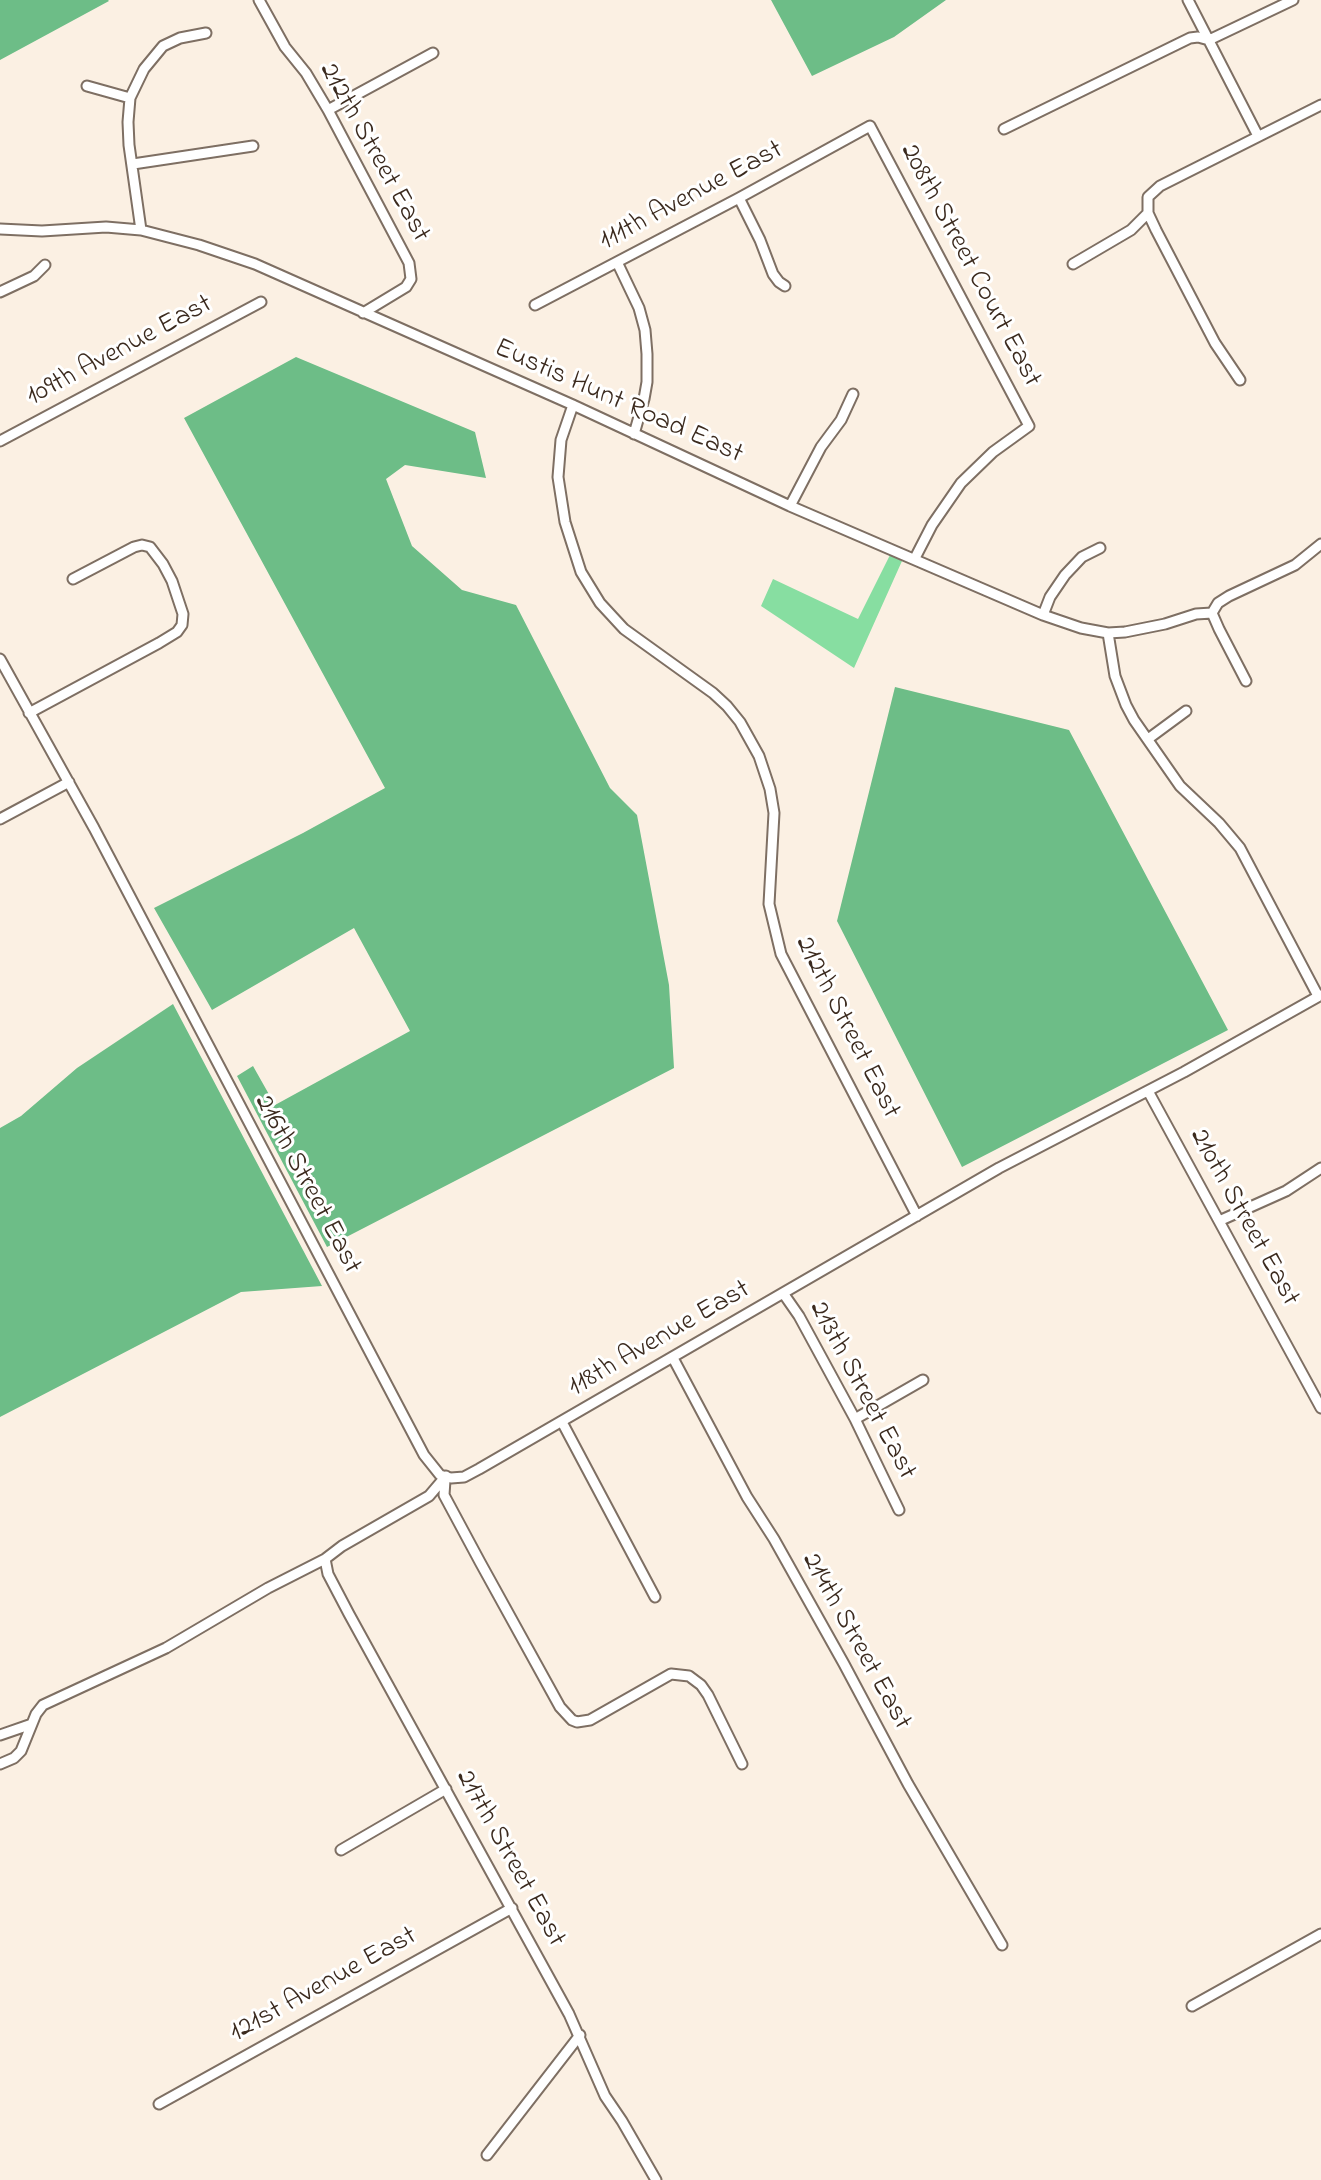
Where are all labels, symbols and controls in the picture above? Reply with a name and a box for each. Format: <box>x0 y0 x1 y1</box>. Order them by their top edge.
street label: 212th Street East <box>310 58 436 248</box>
street label: 111th Avenue East <box>595 135 789 259</box>
street label: 208th Street Court East <box>891 139 1047 393</box>
street label: 109th Avenue East <box>21 289 219 415</box>
street label: Eustis Hunt Road East <box>488 333 748 473</box>
street label: 212th Street East <box>786 931 906 1125</box>
street label: 216th Street East <box>245 1090 367 1280</box>
street label: 210th Street East <box>1180 1123 1306 1313</box>
street label: 118th Avenue East <box>563 1274 757 1406</box>
street label: 213th Street East <box>800 1296 922 1486</box>
street label: 214th Street East <box>792 1548 918 1736</box>
street label: 217th Street East <box>446 1765 572 1953</box>
street label: 121st Avenue East <box>225 1921 423 2051</box>

